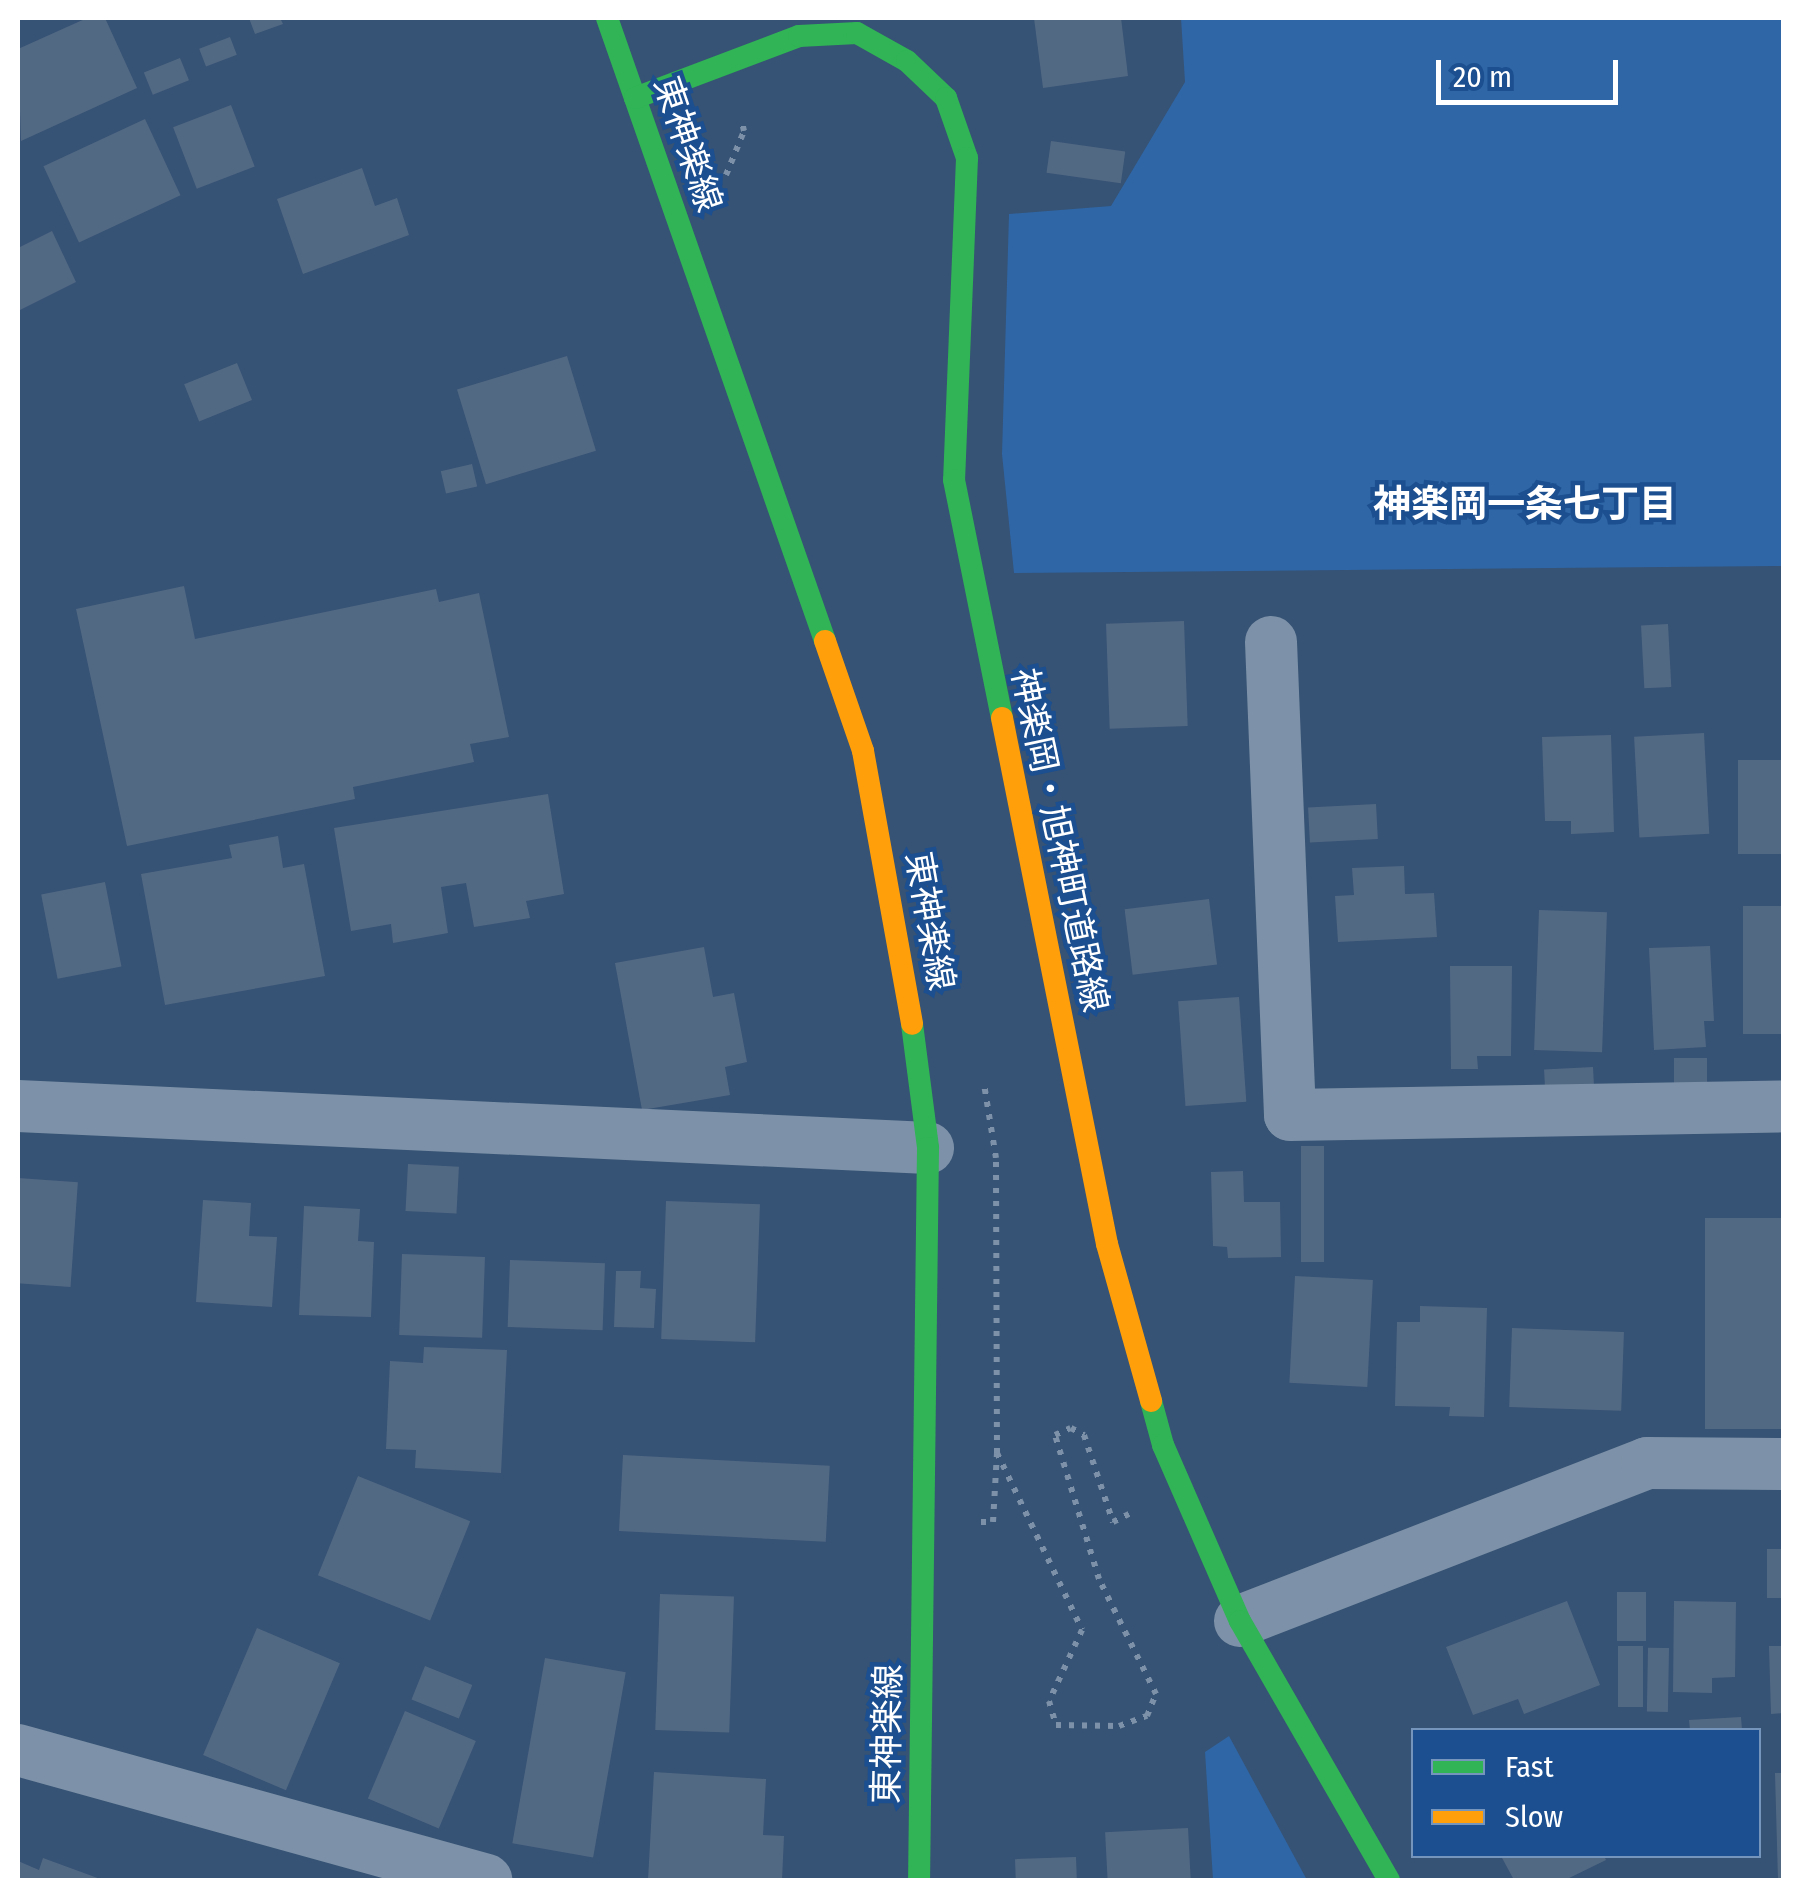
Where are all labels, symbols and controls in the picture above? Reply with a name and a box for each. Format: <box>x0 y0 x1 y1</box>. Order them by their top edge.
scale bar <box>1441 40 1624 102</box>
text: 20 m <box>1453 59 1512 95</box>
street label: 東神楽線 <box>645 71 731 217</box>
district label: 神楽岡一条七丁目 <box>1373 482 1677 528</box>
street label: 神楽岡・旭神町道路線 <box>1003 664 1117 1016</box>
street label: 東神楽線 <box>897 848 963 994</box>
street label: 東神楽線 <box>865 1664 909 1804</box>
legend <box>1411 1728 1761 1858</box>
text: Fast <box>1505 1749 1553 1785</box>
text: Slow <box>1505 1799 1563 1835</box>

